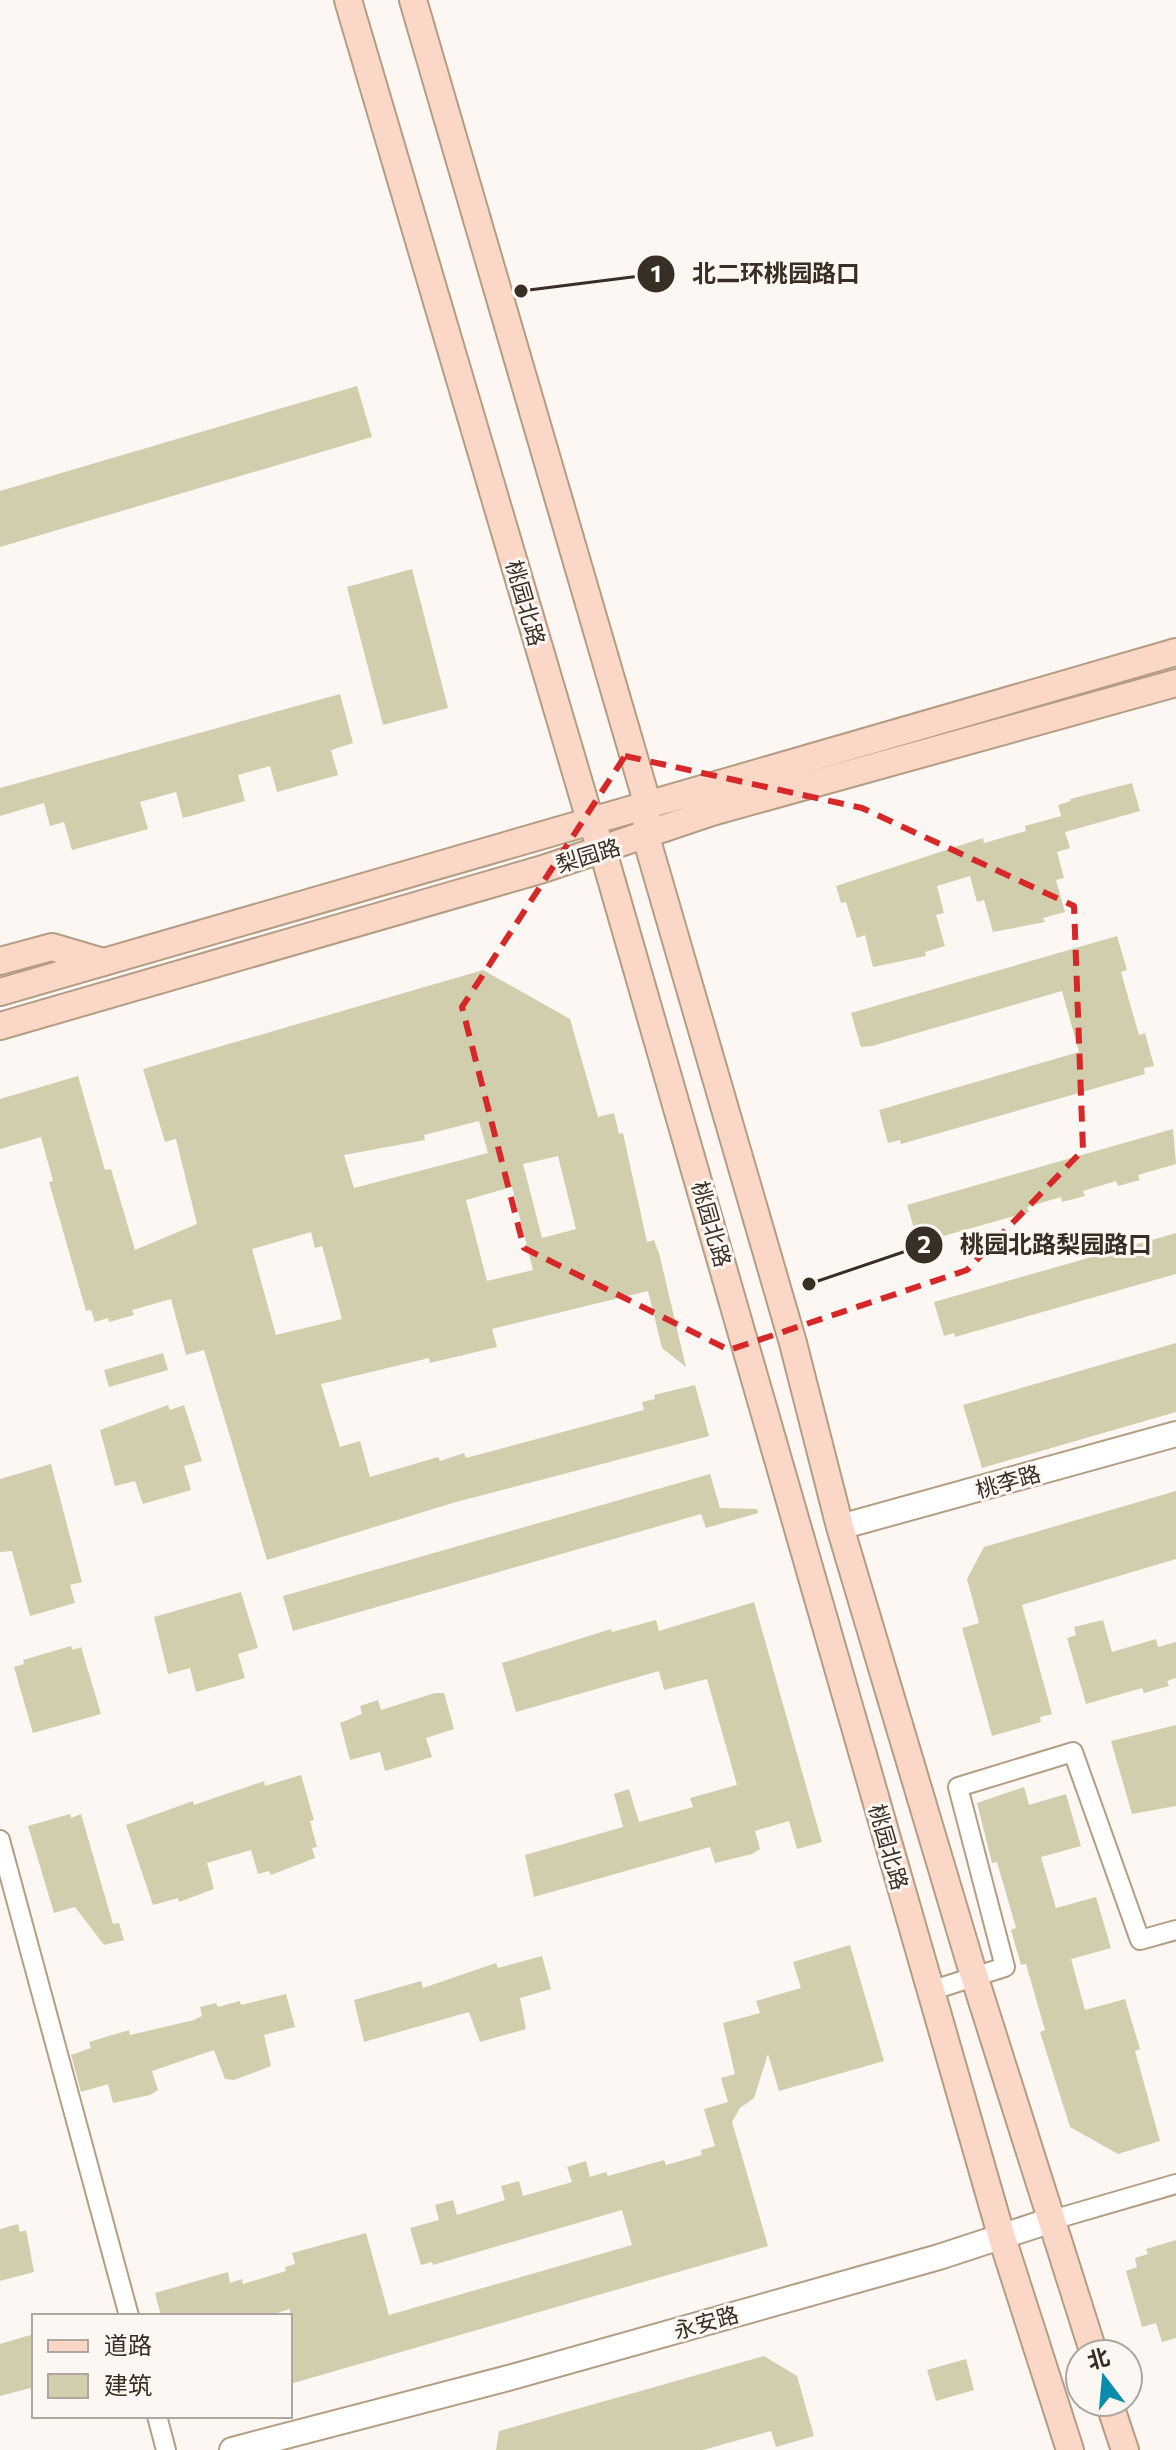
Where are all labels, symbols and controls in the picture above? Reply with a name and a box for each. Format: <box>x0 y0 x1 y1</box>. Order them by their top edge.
callout: 北二环桃园路口 <box>636 250 876 298</box>
text: 1 <box>651 258 661 287</box>
text: 北二环桃园路口 <box>692 258 860 287</box>
street label: 桃园北路 <box>501 557 551 649</box>
street label: 梨园路 <box>552 832 624 878</box>
street label: 桃园北路 <box>687 1178 737 1270</box>
callout: 桃园北路梨园路口 <box>904 1221 1168 1269</box>
text: 2 <box>917 1229 931 1258</box>
text: 桃园北路梨园路口 <box>960 1229 1152 1258</box>
street label: 桃李路 <box>973 1459 1043 1503</box>
street label: 桃园北路 <box>864 1801 914 1893</box>
street label: 永安路 <box>671 2300 741 2344</box>
legend <box>32 2314 292 2418</box>
text: 道路 <box>104 2330 152 2359</box>
north arrow <box>1064 2338 1144 2418</box>
text: 北 <box>1084 2342 1113 2374</box>
text: 建筑 <box>104 2370 152 2399</box>

